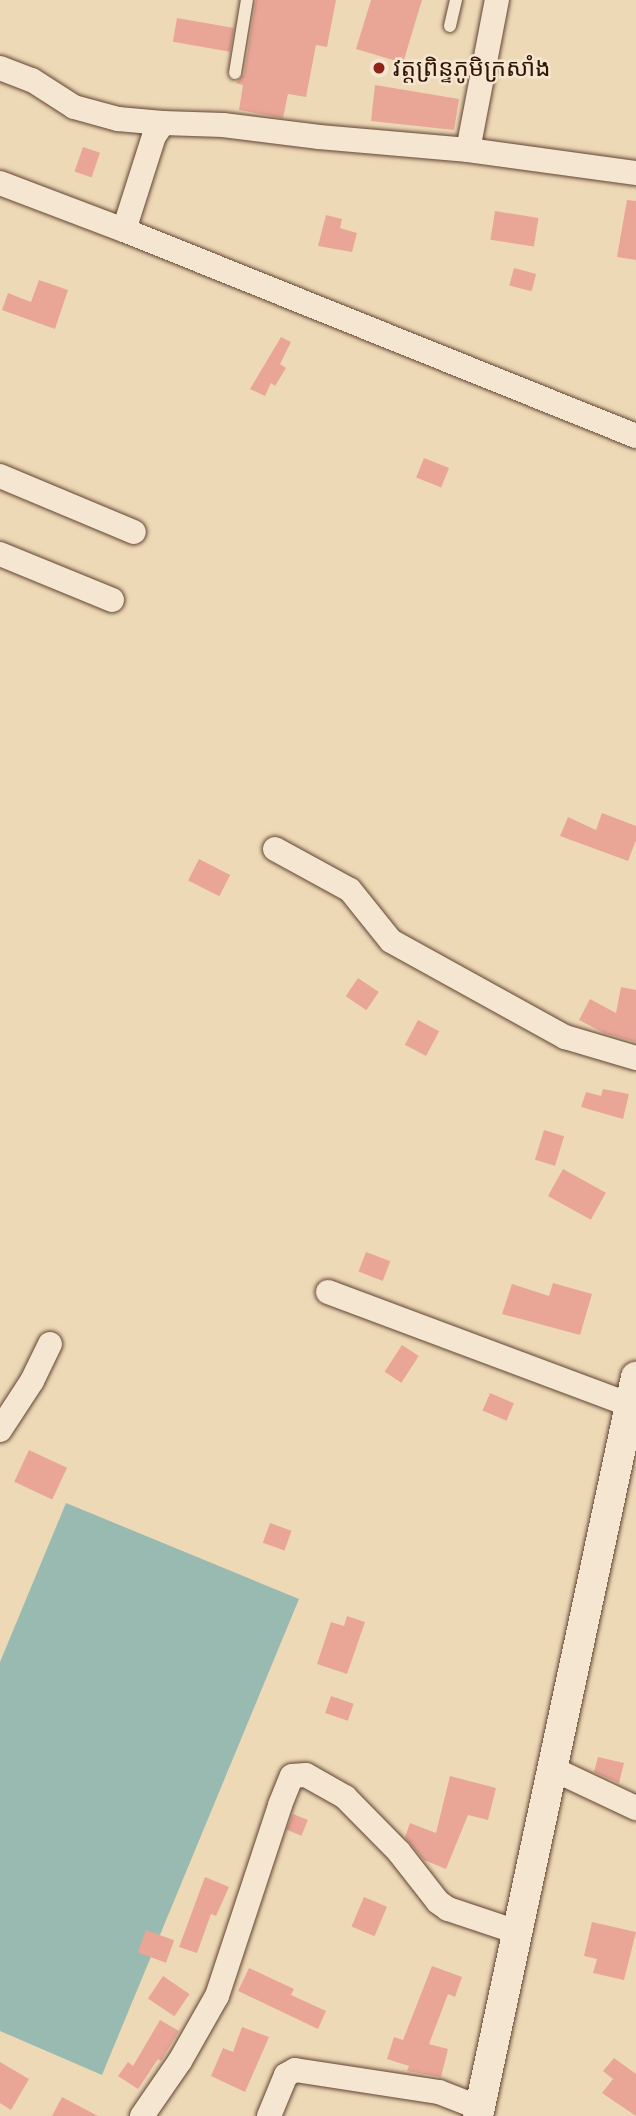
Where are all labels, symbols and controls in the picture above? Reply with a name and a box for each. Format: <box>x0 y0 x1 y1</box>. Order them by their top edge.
place label: វត្តព្រិន្ទភូមិក្រសាំង <box>393 54 550 82</box>
marker: វត្តព្រិន្ទភូមិក្រសាំង <box>371 60 387 76</box>

